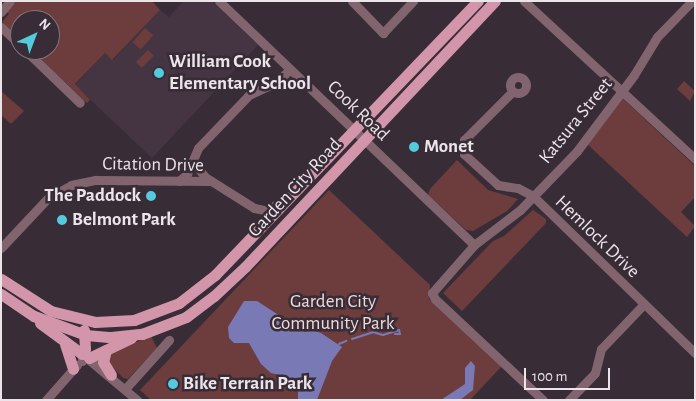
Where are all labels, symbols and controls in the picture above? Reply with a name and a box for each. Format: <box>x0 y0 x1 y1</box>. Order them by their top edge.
north arrow <box>10 10 60 60</box>
text: N <box>36 16 53 33</box>
place label: William Cook Elementary School <box>169 51 311 95</box>
marker: William Cook Elementary School <box>153 67 165 79</box>
street label: Katsura Street <box>534 73 618 169</box>
street label: Cook Road <box>322 76 394 146</box>
street label: Garden City Road <box>243 134 347 242</box>
place label: Monet <box>424 136 474 158</box>
marker: Monet <box>408 141 420 153</box>
street label: Citation Drive <box>102 153 204 177</box>
place label: The Paddock <box>44 185 141 207</box>
marker: The Paddock <box>145 190 157 202</box>
street label: Hemlock Drive <box>550 191 644 283</box>
place label: Belmont Park <box>72 209 176 231</box>
marker: Belmont Park <box>56 214 68 226</box>
park label: Garden City Community Park <box>272 291 394 335</box>
scale bar <box>526 358 612 390</box>
text: 100 m <box>532 369 567 384</box>
place label: Bike Terrain Park <box>183 373 312 395</box>
marker: Bike Terrain Park <box>167 378 179 390</box>

